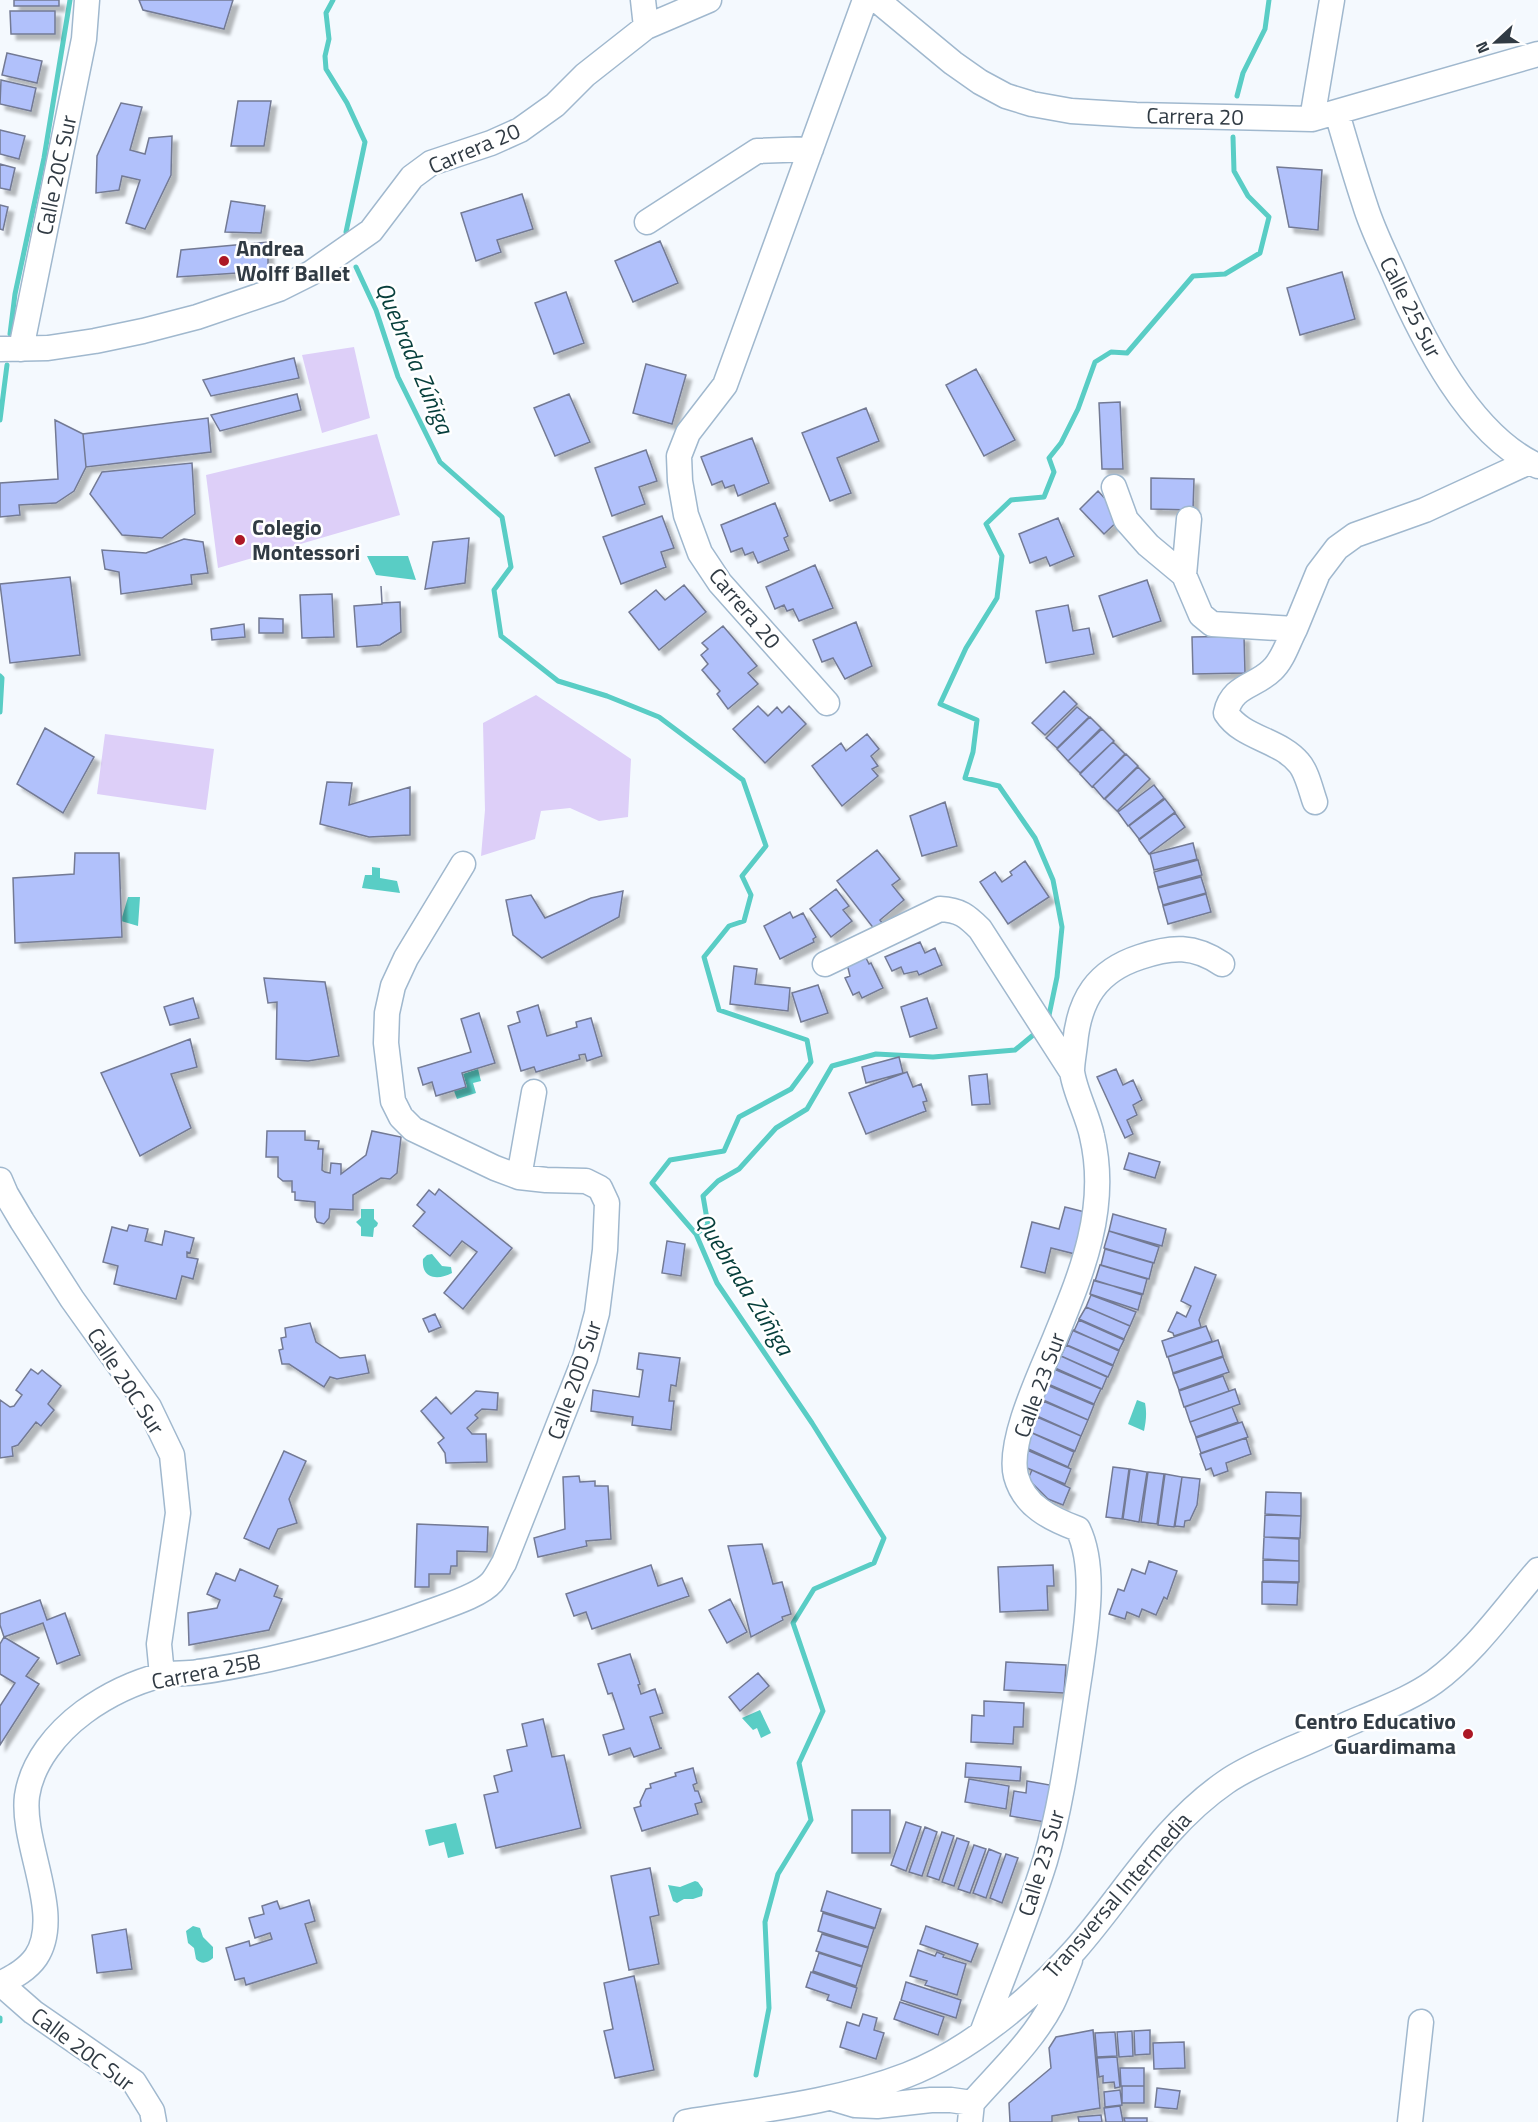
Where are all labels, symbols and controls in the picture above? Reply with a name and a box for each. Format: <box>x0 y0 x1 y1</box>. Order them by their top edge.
north arrow <box>1466 12 1526 72</box>
text: N <box>1469 38 1495 57</box>
street label: Carrera 20 <box>1146 98 1244 134</box>
street label: Calle 20C Sur <box>27 112 85 238</box>
street label: Carrera 20 <box>423 113 525 183</box>
place label: Andrea Wolff Ballet <box>236 231 350 290</box>
street label: Calle 25 Sur <box>1371 250 1451 364</box>
marker: Andrea Wolff Ballet <box>217 254 231 268</box>
water label: Quebrada Zúñiga <box>367 276 464 441</box>
place label: Colegio Montessori <box>252 510 360 569</box>
marker: Colegio Montessori <box>233 533 247 547</box>
street label: Carrera 20 <box>701 560 789 656</box>
water label: Quebrada Zúñiga <box>687 1205 804 1364</box>
street label: Calle 20D Sur <box>538 1315 610 1444</box>
street label: Calle 20C Sur <box>79 1321 174 1442</box>
street label: Calle 23 Sur <box>1004 1327 1074 1442</box>
street label: Carrera 25B <box>148 1644 264 1698</box>
place label: Centro Educativo Guardimama <box>1295 1704 1456 1763</box>
marker: Centro Educativo Guardimama <box>1461 1727 1475 1741</box>
street label: Transversal Intermedia <box>1035 1804 1199 1986</box>
street label: Calle 23 Sur <box>1009 1805 1073 1920</box>
street label: Calle 20C Sur <box>24 1999 142 2099</box>

